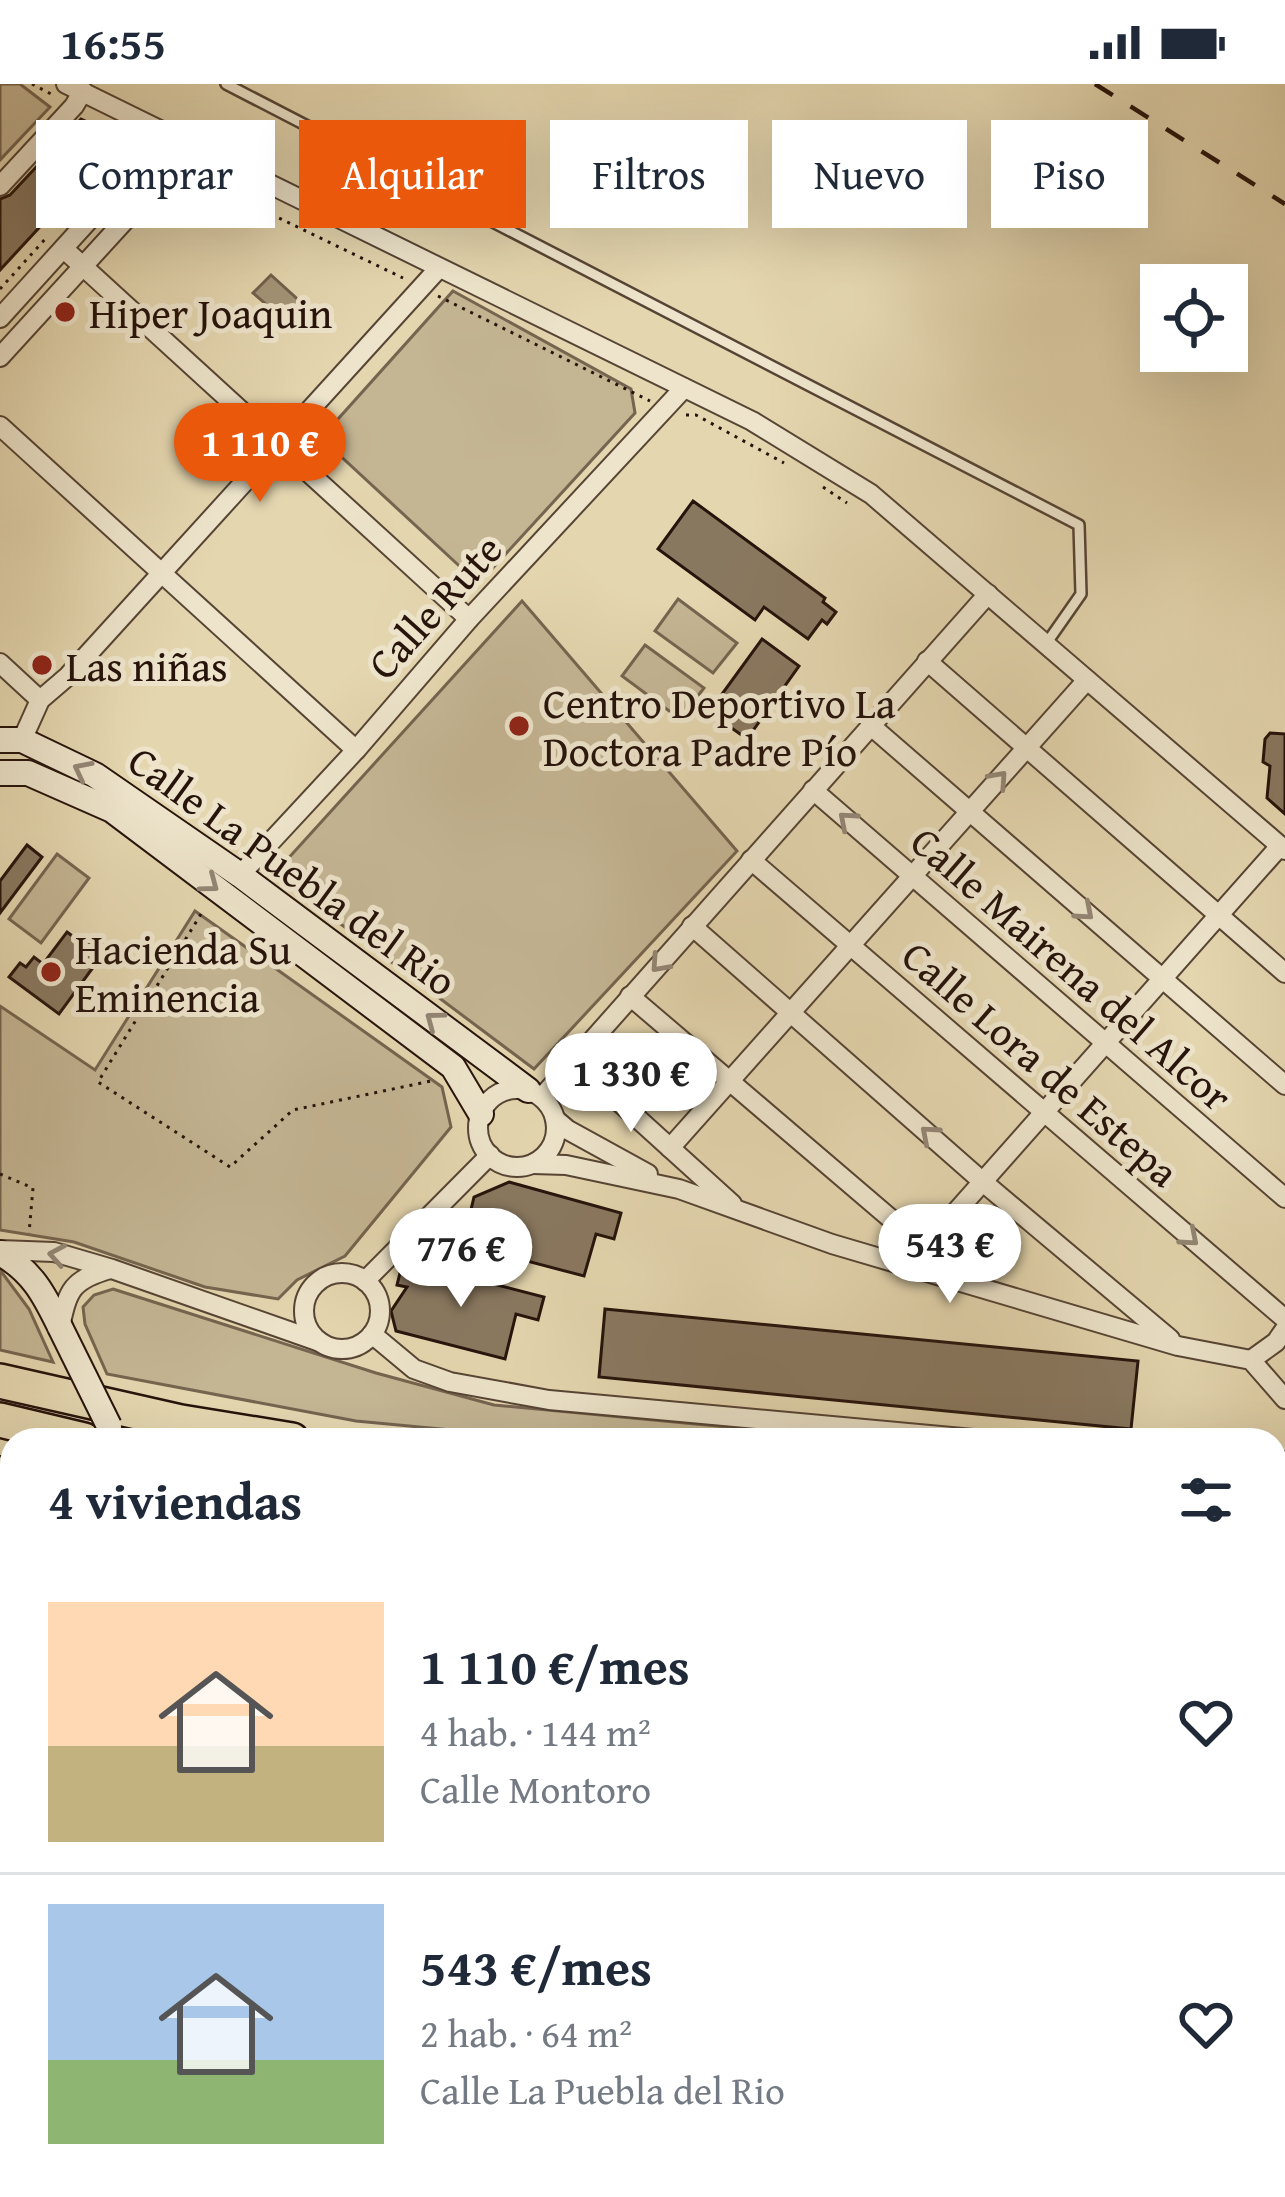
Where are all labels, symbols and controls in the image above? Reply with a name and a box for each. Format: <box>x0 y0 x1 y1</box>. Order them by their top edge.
text: 16:55 <box>60 10 166 75</box>
chip: Comprar <box>36 120 275 228</box>
chip: Alquilar <box>299 120 526 228</box>
chip: Filtros <box>550 120 748 228</box>
chip: Nuevo <box>772 120 967 228</box>
chip: Piso <box>991 120 1148 228</box>
map controls <box>1140 264 1248 372</box>
button: locate <box>1140 264 1248 372</box>
place label: Hiper Joaquin <box>89 282 333 343</box>
marker: Hiper Joaquin <box>52 299 78 325</box>
pin: 1 110 € <box>149 403 371 505</box>
text: 1 110 € <box>201 413 319 470</box>
street label: Calle Rute <box>352 520 516 692</box>
place label: Las niñas <box>66 635 228 696</box>
marker: Las niñas <box>29 652 55 678</box>
place label: Centro Deportivo La Doctora Padre Pío <box>543 672 896 781</box>
marker: Centro Deportivo La Doctora Padre Pío <box>506 713 532 739</box>
street label: Calle La Puebla del Rio <box>116 730 470 1010</box>
one-way arrow <box>73 761 95 784</box>
one-way arrow <box>985 771 1006 792</box>
street label: Calle Mairena del Alcor <box>898 811 1246 1125</box>
one-way arrow <box>839 813 861 834</box>
one-way arrow <box>197 870 218 892</box>
one-way arrow <box>1072 898 1093 919</box>
place label: Hacienda Su Eminencia <box>75 918 291 1027</box>
street label: Calle Lora de Estepa <box>889 925 1193 1201</box>
one-way arrow <box>652 950 673 972</box>
marker: Hacienda Su Eminencia <box>38 959 64 985</box>
one-way arrow <box>426 1012 447 1034</box>
pin: 1 330 € <box>520 1033 742 1135</box>
text: 1 330 € <box>572 1043 690 1100</box>
one-way arrow <box>922 1127 943 1148</box>
pin: 543 € <box>866 1204 1034 1306</box>
pin: 776 € <box>377 1208 545 1310</box>
text: 543 € <box>905 1214 995 1271</box>
text: 776 € <box>416 1218 506 1275</box>
one-way arrow <box>1176 1224 1198 1245</box>
one-way arrow <box>47 1244 67 1269</box>
text: 4 viviendas <box>48 1463 302 1538</box>
icon: filters <box>1173 1467 1239 1533</box>
text: 1 110 €/mes <box>420 1628 690 1703</box>
icon: home <box>144 1650 288 1794</box>
icon: heart <box>1173 1689 1239 1755</box>
text: 4 hab. · 144 m² <box>420 1703 651 1760</box>
text: Calle Montoro <box>420 1760 651 1817</box>
text: 543 €/mes <box>420 1929 652 2004</box>
icon: home <box>144 1952 288 2096</box>
icon: heart <box>1173 1991 1239 2057</box>
text: 2 hab. · 64 m² <box>420 2004 632 2061</box>
text: Calle La Puebla del Rio <box>420 2061 785 2118</box>

